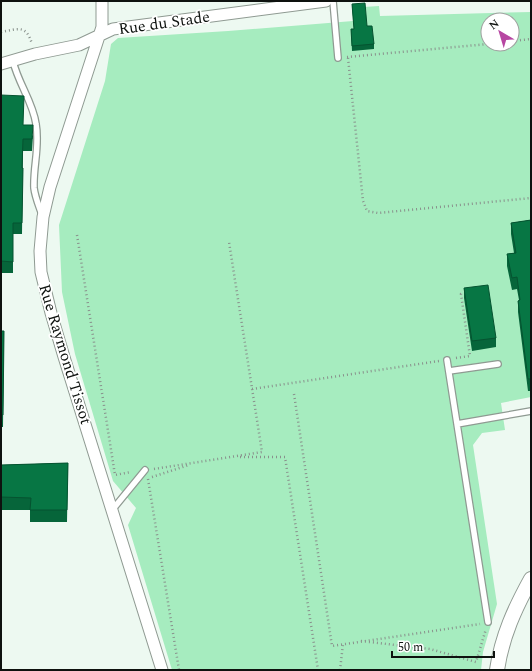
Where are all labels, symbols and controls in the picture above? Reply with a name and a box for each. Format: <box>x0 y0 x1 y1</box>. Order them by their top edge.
street label: Rue du Stade <box>117 5 211 41</box>
north arrow <box>480 12 520 52</box>
text: N <box>485 15 503 34</box>
street label: Rue Raymond Tissot <box>32 281 98 428</box>
scale bar <box>392 633 494 659</box>
text: 50 m <box>398 638 423 657</box>

